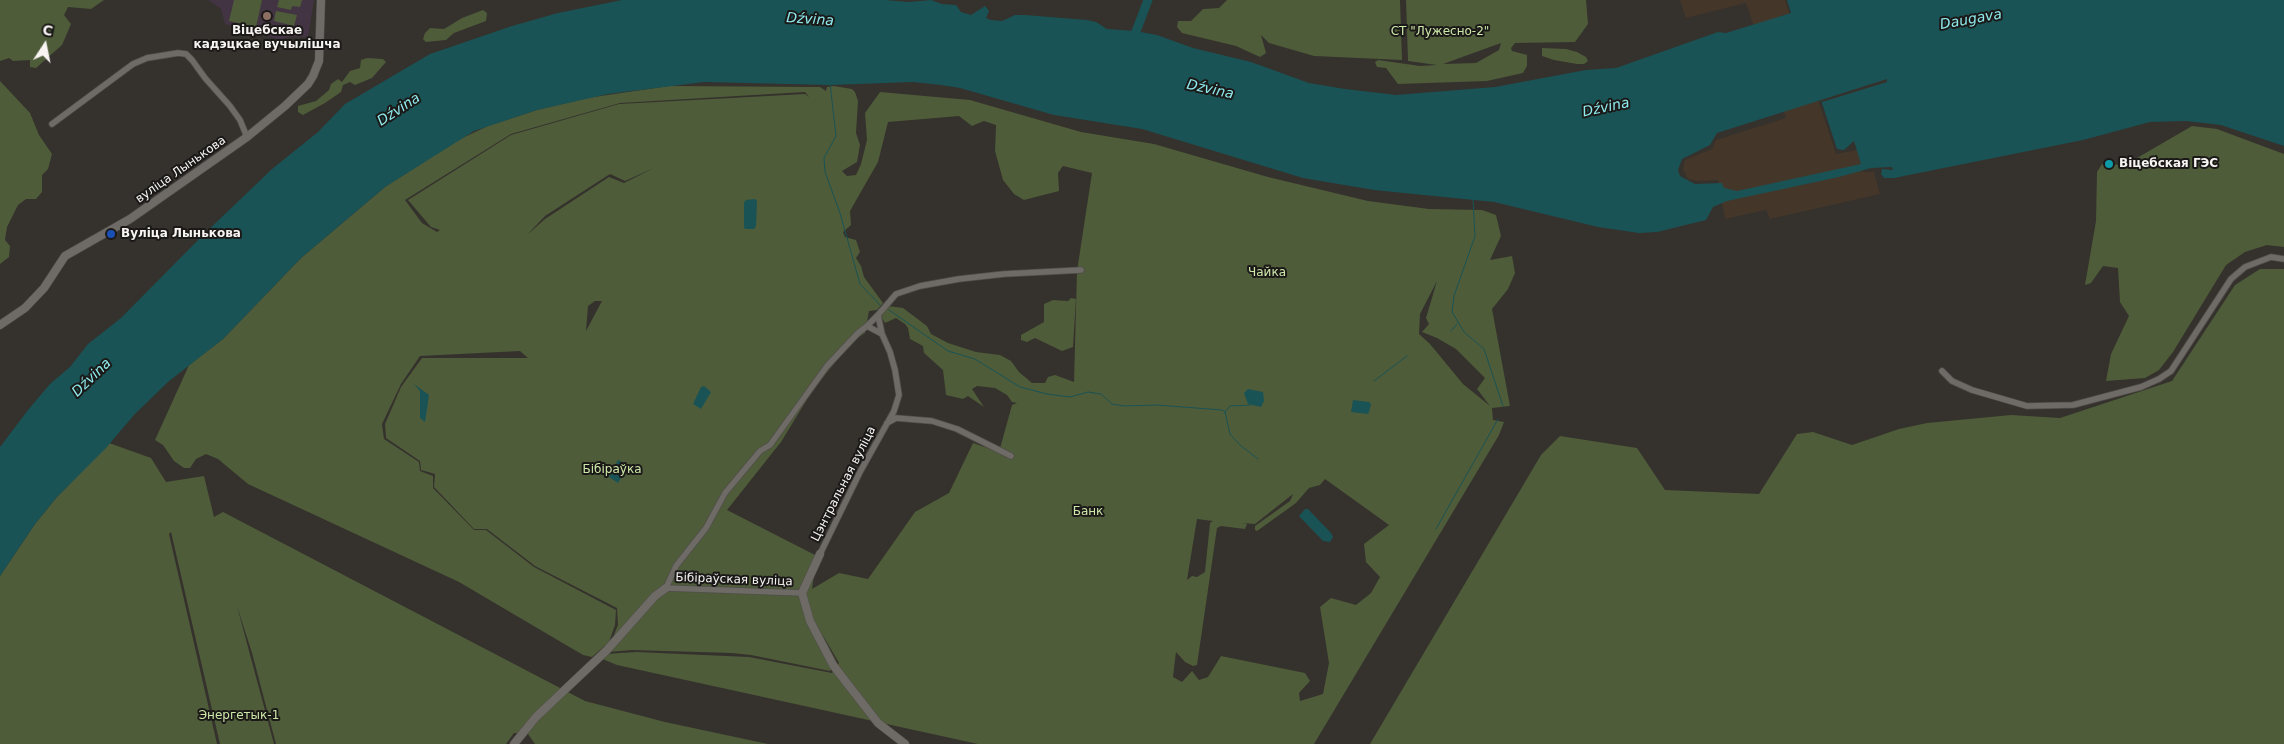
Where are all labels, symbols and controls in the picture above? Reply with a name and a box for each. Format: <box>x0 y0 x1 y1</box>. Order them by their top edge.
water label: Daugava <box>1939 6 2003 34</box>
marker: Віцебскае кадэцкае вучылішча <box>261 10 273 22</box>
water label: Dźvina <box>786 10 834 30</box>
north arrow <box>20 20 70 70</box>
text: С <box>41 21 54 39</box>
place label: Віцебскае кадэцкае вучылішча <box>194 24 340 52</box>
park label: СТ "Лужесно-2" <box>1391 25 1489 39</box>
water label: Dźvina <box>1185 77 1235 103</box>
water label: Dźvina <box>374 90 424 130</box>
water label: Dźvina <box>1581 95 1631 121</box>
street label: вуліца Лынькова <box>133 133 229 207</box>
place label: Віцебская ГЭС <box>2119 157 2218 171</box>
marker: Віцебская ГЭС <box>2103 158 2115 170</box>
place label: Вуліца Лынькова <box>121 227 241 241</box>
marker: Вуліца Лынькова <box>105 228 117 240</box>
park label: Чайка <box>1248 266 1286 280</box>
water label: Dźvina <box>69 355 115 401</box>
street label: Цэнтральная вуліца <box>809 424 879 544</box>
park label: Бібіраўка <box>583 463 641 477</box>
park label: Банк <box>1073 505 1103 519</box>
street label: Бібіраўская вуліца <box>675 571 793 589</box>
park label: Энергетык-1 <box>199 709 279 723</box>

